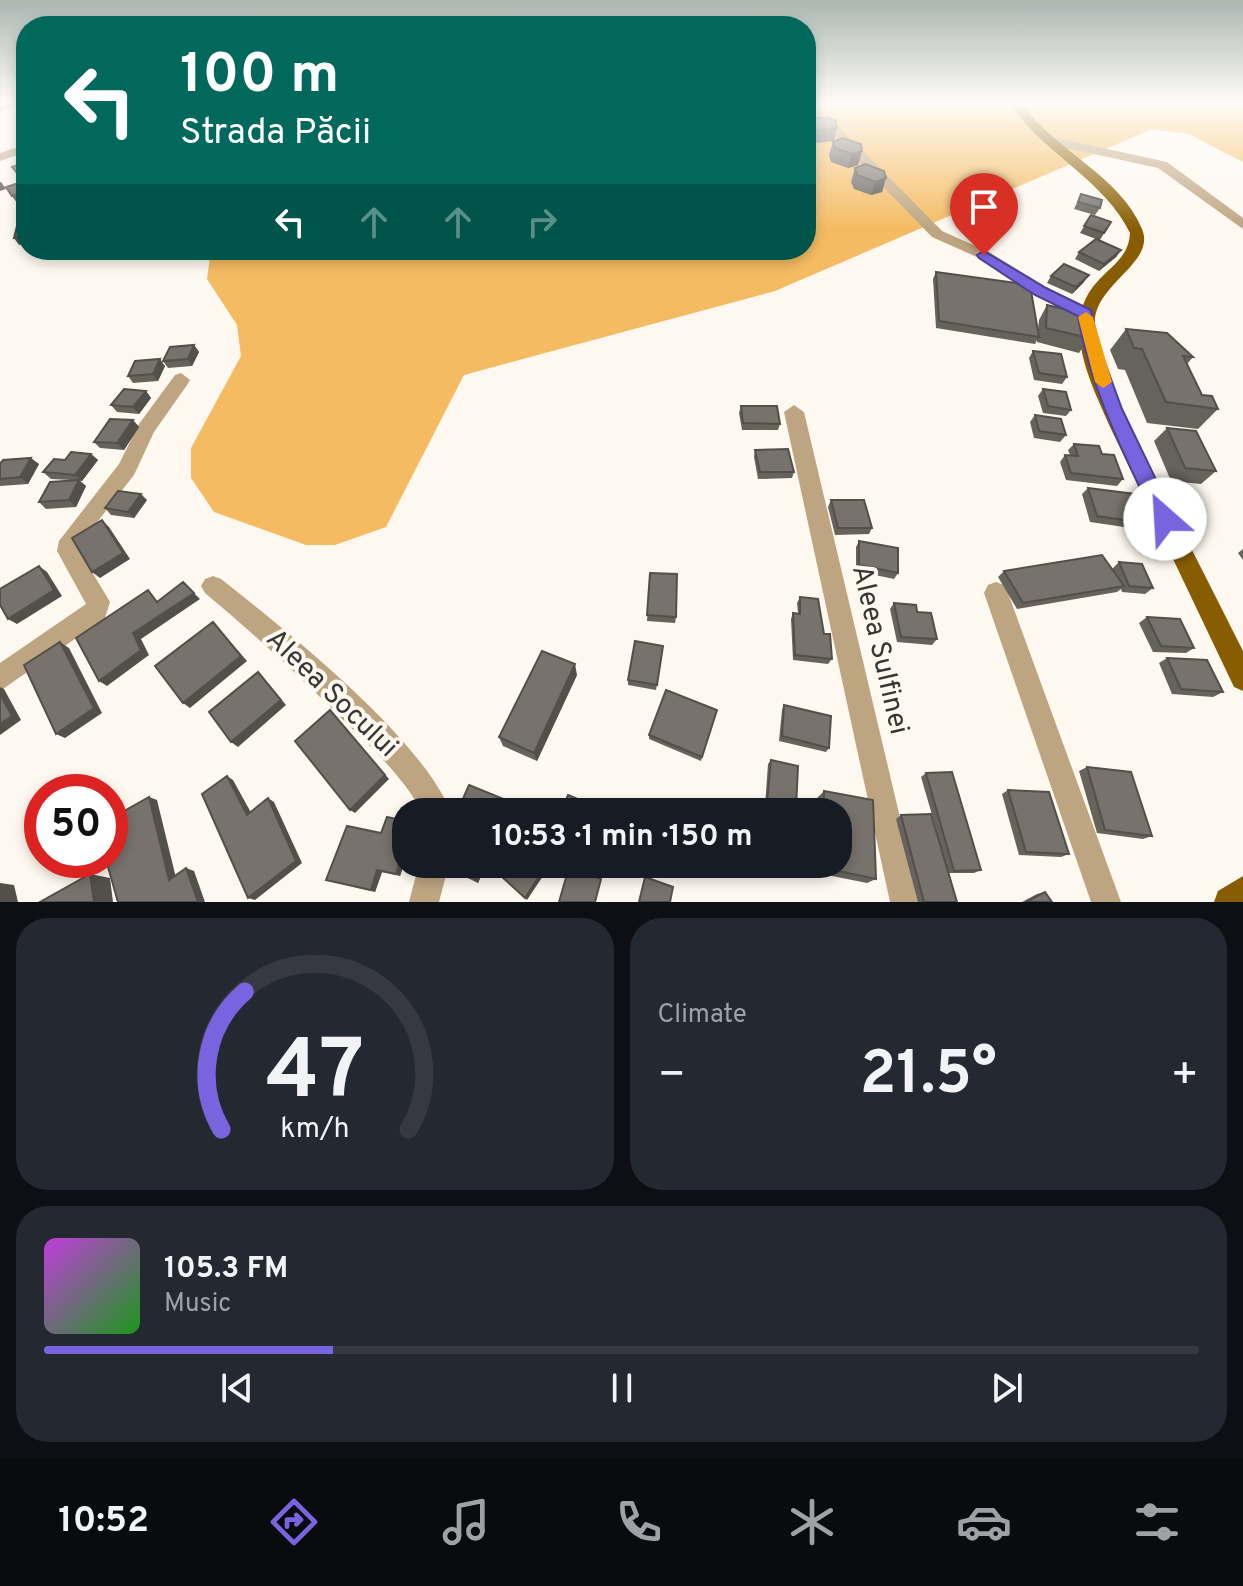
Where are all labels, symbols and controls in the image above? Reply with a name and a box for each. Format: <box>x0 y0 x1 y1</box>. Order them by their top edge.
text: 100 m <box>180 42 339 112</box>
icon: left <box>48 48 152 152</box>
text: Strada Păcii <box>180 111 371 157</box>
pin <box>950 173 1018 255</box>
icon: arrive <box>962 185 1006 229</box>
icon: left <box>268 200 312 244</box>
icon: ahead <box>352 200 396 244</box>
icon: ahead <box>436 200 480 244</box>
icon: right <box>520 200 564 244</box>
position arrow <box>1123 477 1207 561</box>
street label: Aleea Sulfinei <box>842 562 916 738</box>
street label: Aleea Socului <box>257 622 405 766</box>
speed limit sign: 50 <box>24 774 128 878</box>
text: 10:53 · 1 min · 150 m <box>491 819 753 856</box>
text: Climate <box>658 999 747 1032</box>
text: 47 <box>266 1023 364 1128</box>
text: 21.5° <box>860 1039 997 1115</box>
text: − <box>658 1049 686 1105</box>
text: + <box>1171 1049 1199 1105</box>
text: km/h <box>280 1112 349 1148</box>
text: 105.3 FM <box>164 1251 288 1288</box>
text: Music <box>164 1288 231 1321</box>
icon: previous <box>215 1366 259 1410</box>
icon: pause <box>600 1366 644 1410</box>
icon: next <box>985 1366 1029 1410</box>
icon: directions <box>266 1494 322 1550</box>
icon: music <box>438 1494 494 1550</box>
icon: phone <box>611 1494 667 1550</box>
icon: climate <box>784 1494 840 1550</box>
icon: car <box>956 1494 1012 1550</box>
icon: filters <box>1129 1494 1185 1550</box>
text: 10:52 <box>58 1499 149 1545</box>

